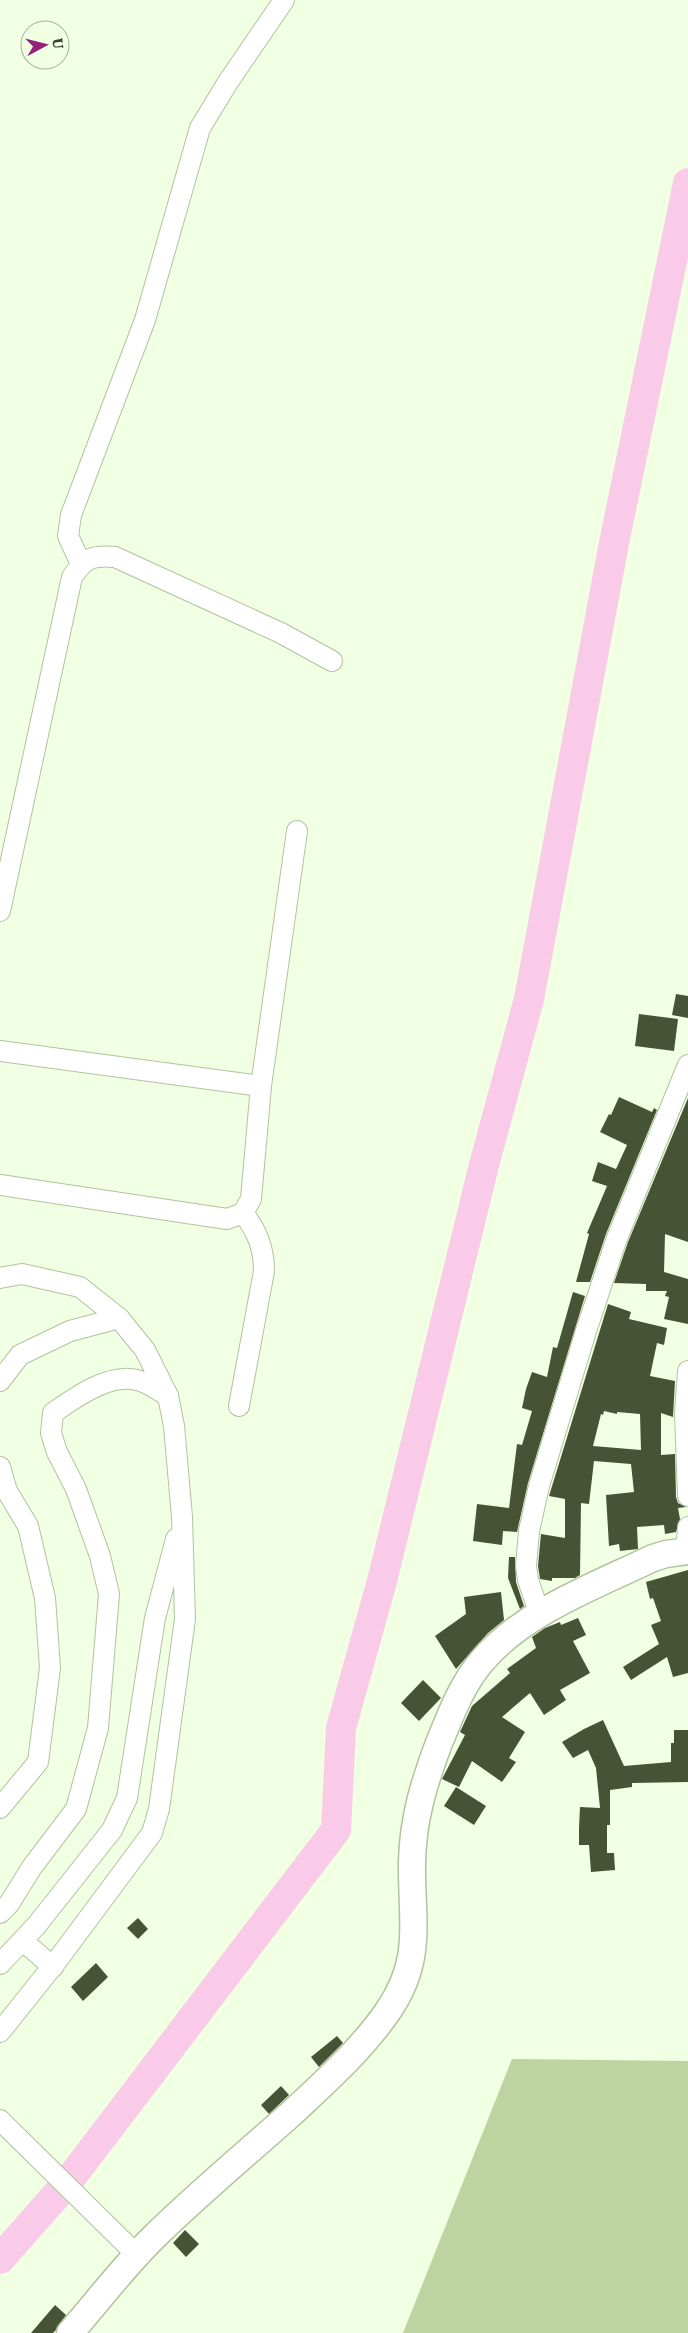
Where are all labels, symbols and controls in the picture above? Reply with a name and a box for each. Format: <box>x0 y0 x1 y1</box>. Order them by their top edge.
north arrow <box>20 20 70 70</box>
text: U <box>49 37 67 50</box>

